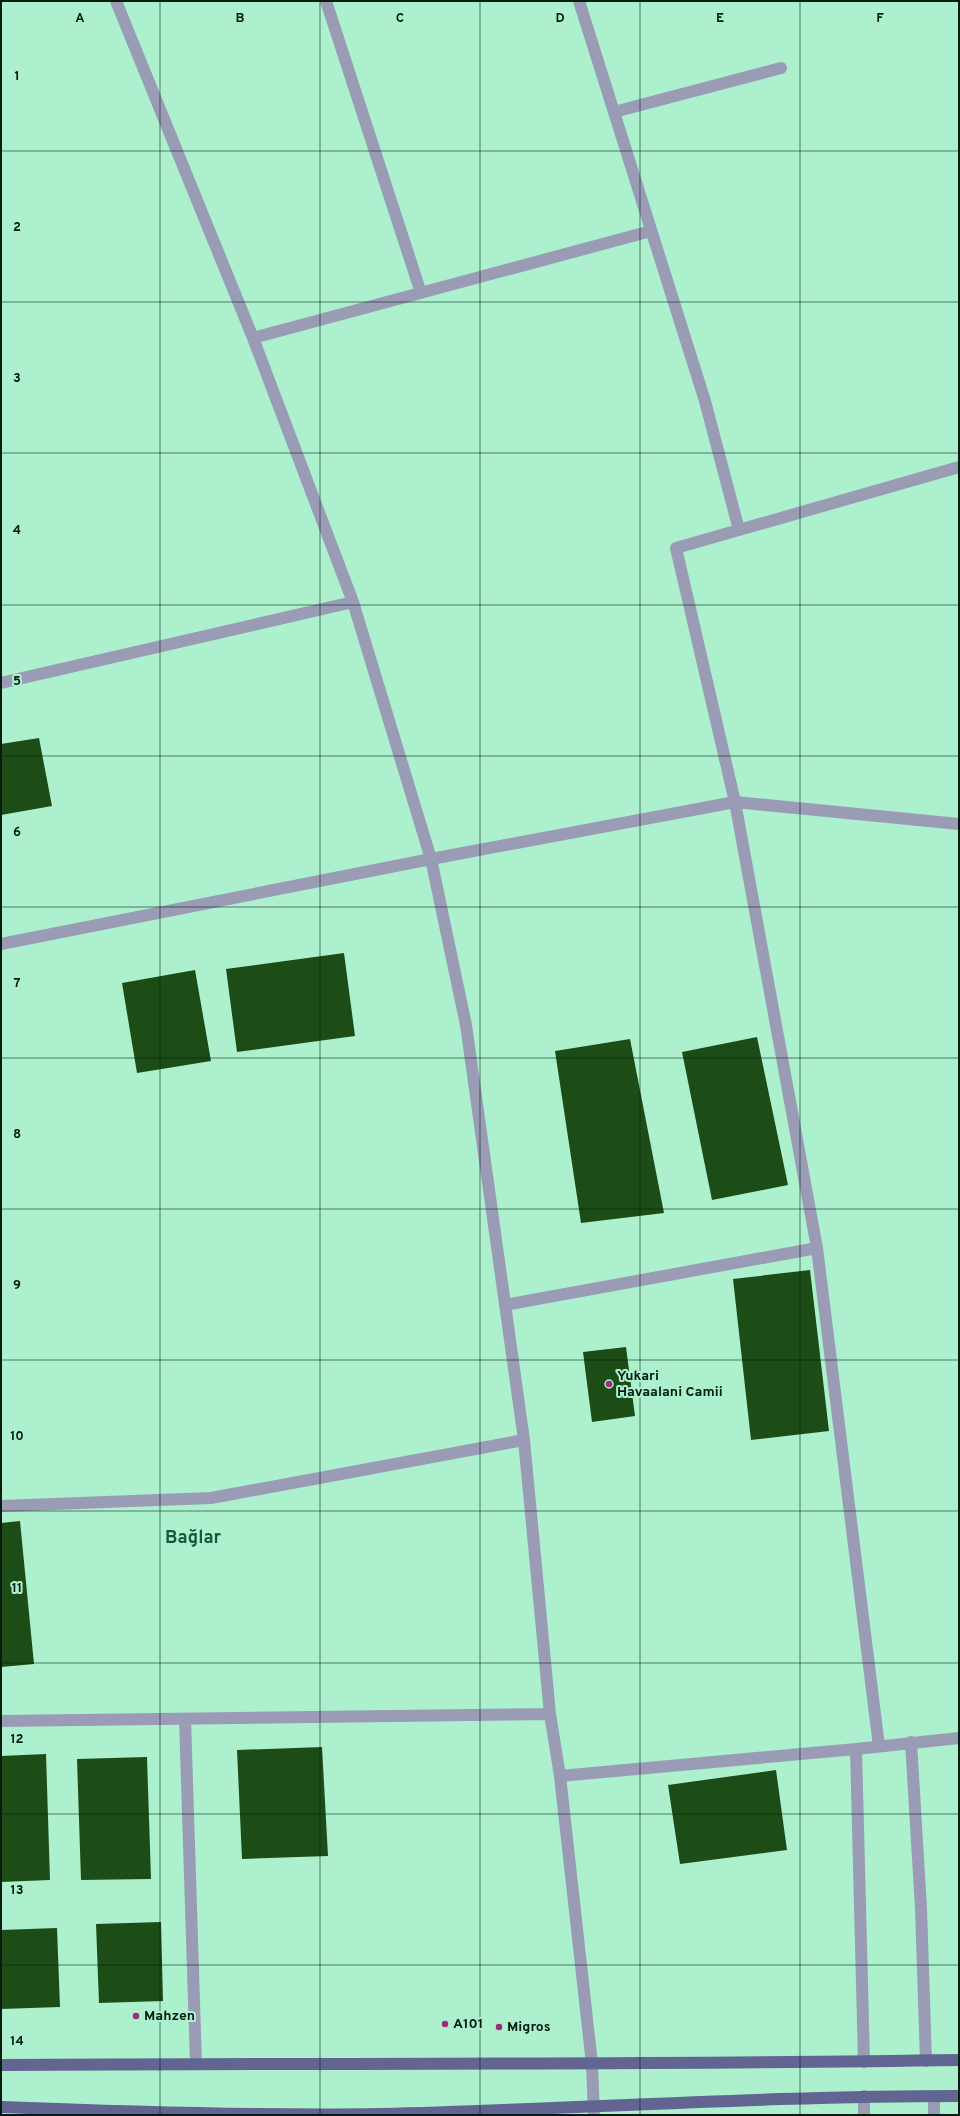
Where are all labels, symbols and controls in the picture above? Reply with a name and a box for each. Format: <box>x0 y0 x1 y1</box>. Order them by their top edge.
text: A <box>75 11 85 27</box>
text: B <box>236 11 245 27</box>
text: C <box>396 11 404 27</box>
text: D <box>555 11 565 27</box>
text: E <box>716 11 724 27</box>
text: F <box>876 11 884 27</box>
text: 1 <box>14 69 20 85</box>
text: 2 <box>13 220 21 236</box>
text: 3 <box>13 371 21 387</box>
text: 4 <box>13 523 21 539</box>
text: 5 <box>13 674 21 690</box>
text: 6 <box>13 825 21 841</box>
text: 7 <box>14 976 21 992</box>
text: 8 <box>13 1127 21 1143</box>
text: 9 <box>13 1278 21 1294</box>
place label: Yukari Havaalani Camii <box>617 1368 723 1401</box>
marker: Yukari Havaalani Camii <box>604 1379 614 1389</box>
text: 10 <box>10 1429 24 1445</box>
district label: Bağlar <box>165 1527 222 1550</box>
text: 11 <box>12 1581 22 1597</box>
text: 12 <box>10 1732 24 1748</box>
text: 13 <box>11 1883 24 1899</box>
place label: Mahzen <box>144 2008 195 2025</box>
marker: Mahzen <box>131 2011 141 2021</box>
place label: A101 <box>453 2016 483 2033</box>
marker: A101 <box>440 2019 450 2029</box>
place label: Migros <box>507 2019 551 2036</box>
marker: Migros <box>494 2022 504 2032</box>
text: 14 <box>10 2034 24 2050</box>

